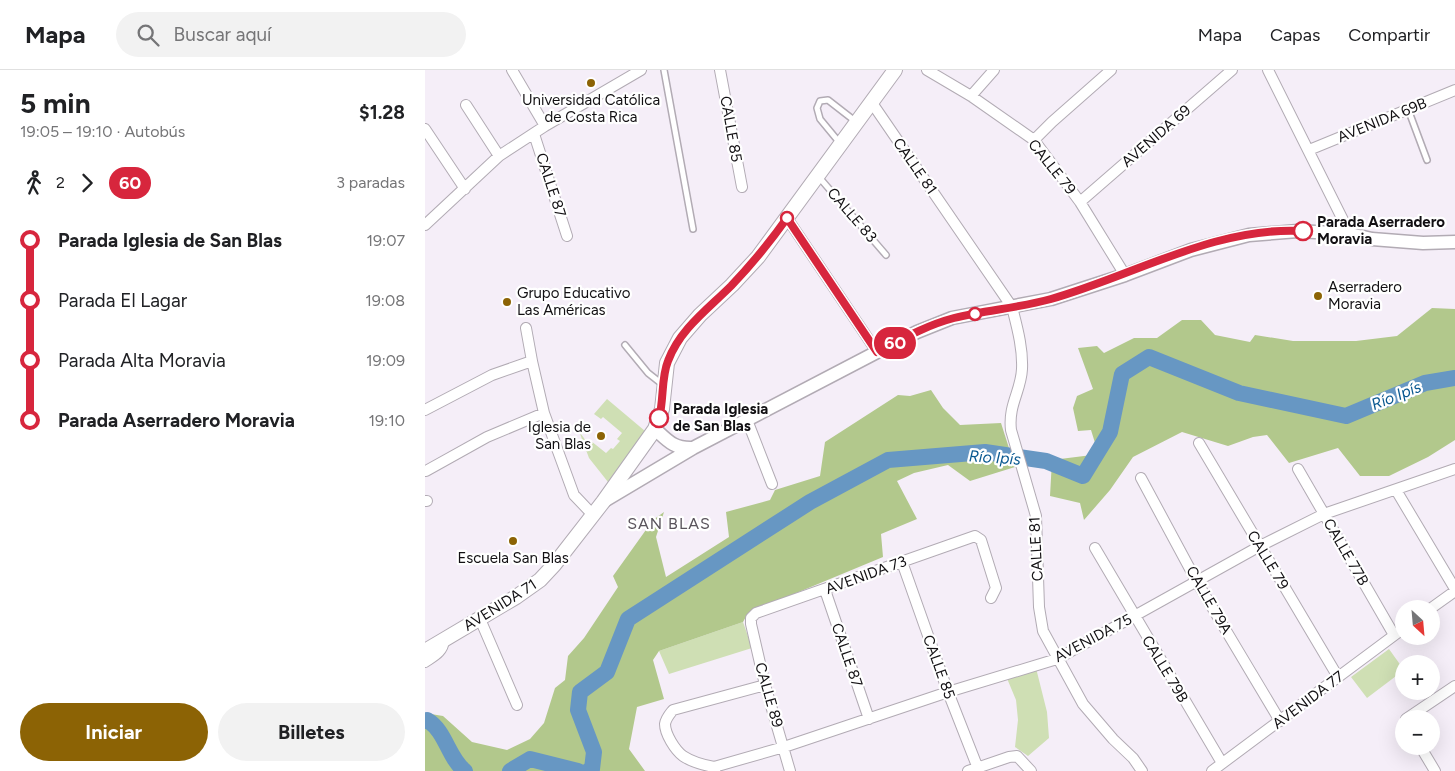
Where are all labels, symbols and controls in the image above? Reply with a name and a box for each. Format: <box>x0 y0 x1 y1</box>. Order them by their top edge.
search box <box>116 12 466 57</box>
text: Mapa <box>25 20 86 49</box>
icon: search <box>134 21 162 49</box>
text: Buscar aquí <box>174 23 271 46</box>
text: Mapa <box>1198 24 1242 46</box>
text: Capas <box>1270 24 1320 46</box>
text: Compartir <box>1348 24 1430 46</box>
marker: Universidad Católica de Costa Rica <box>585 77 597 89</box>
text: 5 min <box>20 86 91 120</box>
place label: Universidad Católica de Costa Rica <box>522 91 660 126</box>
street label: CALLE 85 <box>716 94 746 164</box>
street label: AVENIDA 69B <box>1335 94 1429 146</box>
text: $1.28 <box>359 101 405 124</box>
street label: AVENIDA 69 <box>1118 101 1194 171</box>
text: 19:05 – 19:10 · Autobús <box>20 122 185 141</box>
street label: CALLE 81 <box>889 134 941 198</box>
street label: CALLE 79 <box>1024 136 1080 198</box>
street label: CALLE 87 <box>532 151 570 219</box>
icon: walk <box>20 169 48 197</box>
icon: forward <box>73 169 101 197</box>
text: 60 <box>119 172 141 194</box>
text: 2 <box>56 173 65 192</box>
text: 3 paradas <box>336 173 405 192</box>
street label: CALLE 83 <box>823 184 881 246</box>
unlabelled marker <box>780 211 794 225</box>
place label: Parada Aserradero Moravia <box>1317 213 1445 248</box>
marker: Parada Aserradero Moravia <box>1293 221 1313 241</box>
text: Parada Iglesia de San Blas <box>58 229 282 252</box>
text: 19:07 <box>366 231 405 250</box>
place label: Aserradero Moravia <box>1328 278 1402 313</box>
place label: Grupo Educativo Las Américas <box>517 284 631 319</box>
text: Parada El Lagar <box>58 289 187 312</box>
marker: Aserradero Moravia <box>1312 290 1324 302</box>
text: 19:08 <box>365 291 405 310</box>
marker: Grupo Educativo Las Américas <box>501 296 513 308</box>
unlabelled marker <box>968 307 982 321</box>
line badge: 60 <box>873 327 917 359</box>
text: 60 <box>884 332 906 354</box>
text: Parada Alta Moravia <box>58 349 226 372</box>
text: 19:09 <box>366 351 405 370</box>
water label: Río Ipís <box>1368 377 1424 414</box>
place label: Parada Iglesia de San Blas <box>673 400 768 435</box>
marker: Parada Iglesia de San Blas <box>649 408 669 428</box>
text: Parada Aserradero Moravia <box>58 409 295 432</box>
text: 19:10 <box>368 411 405 430</box>
place label: Iglesia de San Blas <box>528 418 591 453</box>
marker: Iglesia de San Blas <box>595 430 607 442</box>
water label: Río Ipís <box>968 446 1022 469</box>
district label: SAN BLAS <box>627 514 711 533</box>
street label: CALLE 77B <box>1320 515 1372 589</box>
street label: CALLE 81 <box>1025 516 1047 582</box>
street label: CALLE 79 <box>1243 527 1293 593</box>
marker: Escuela San Blas <box>507 535 519 547</box>
place label: Escuela San Blas <box>457 549 569 567</box>
street label: AVENIDA 73 <box>823 552 909 598</box>
street label: CALLE 79A <box>1182 563 1236 637</box>
street label: AVENIDA 71 <box>460 575 540 635</box>
north arrow <box>1395 600 1440 645</box>
map controls <box>1395 600 1440 755</box>
street label: AVENIDA 75 <box>1051 610 1135 666</box>
street label: CALLE 87 <box>828 621 866 689</box>
street label: CALLE 85 <box>919 632 959 702</box>
street label: CALLE 79B <box>1138 632 1192 706</box>
button: + <box>1395 655 1440 700</box>
street label: CALLE 89 <box>751 660 787 730</box>
street label: AVENIDA 77 <box>1269 667 1347 733</box>
button: Iniciar <box>20 703 208 761</box>
button: Billetes <box>218 703 405 761</box>
button: − <box>1395 710 1440 755</box>

